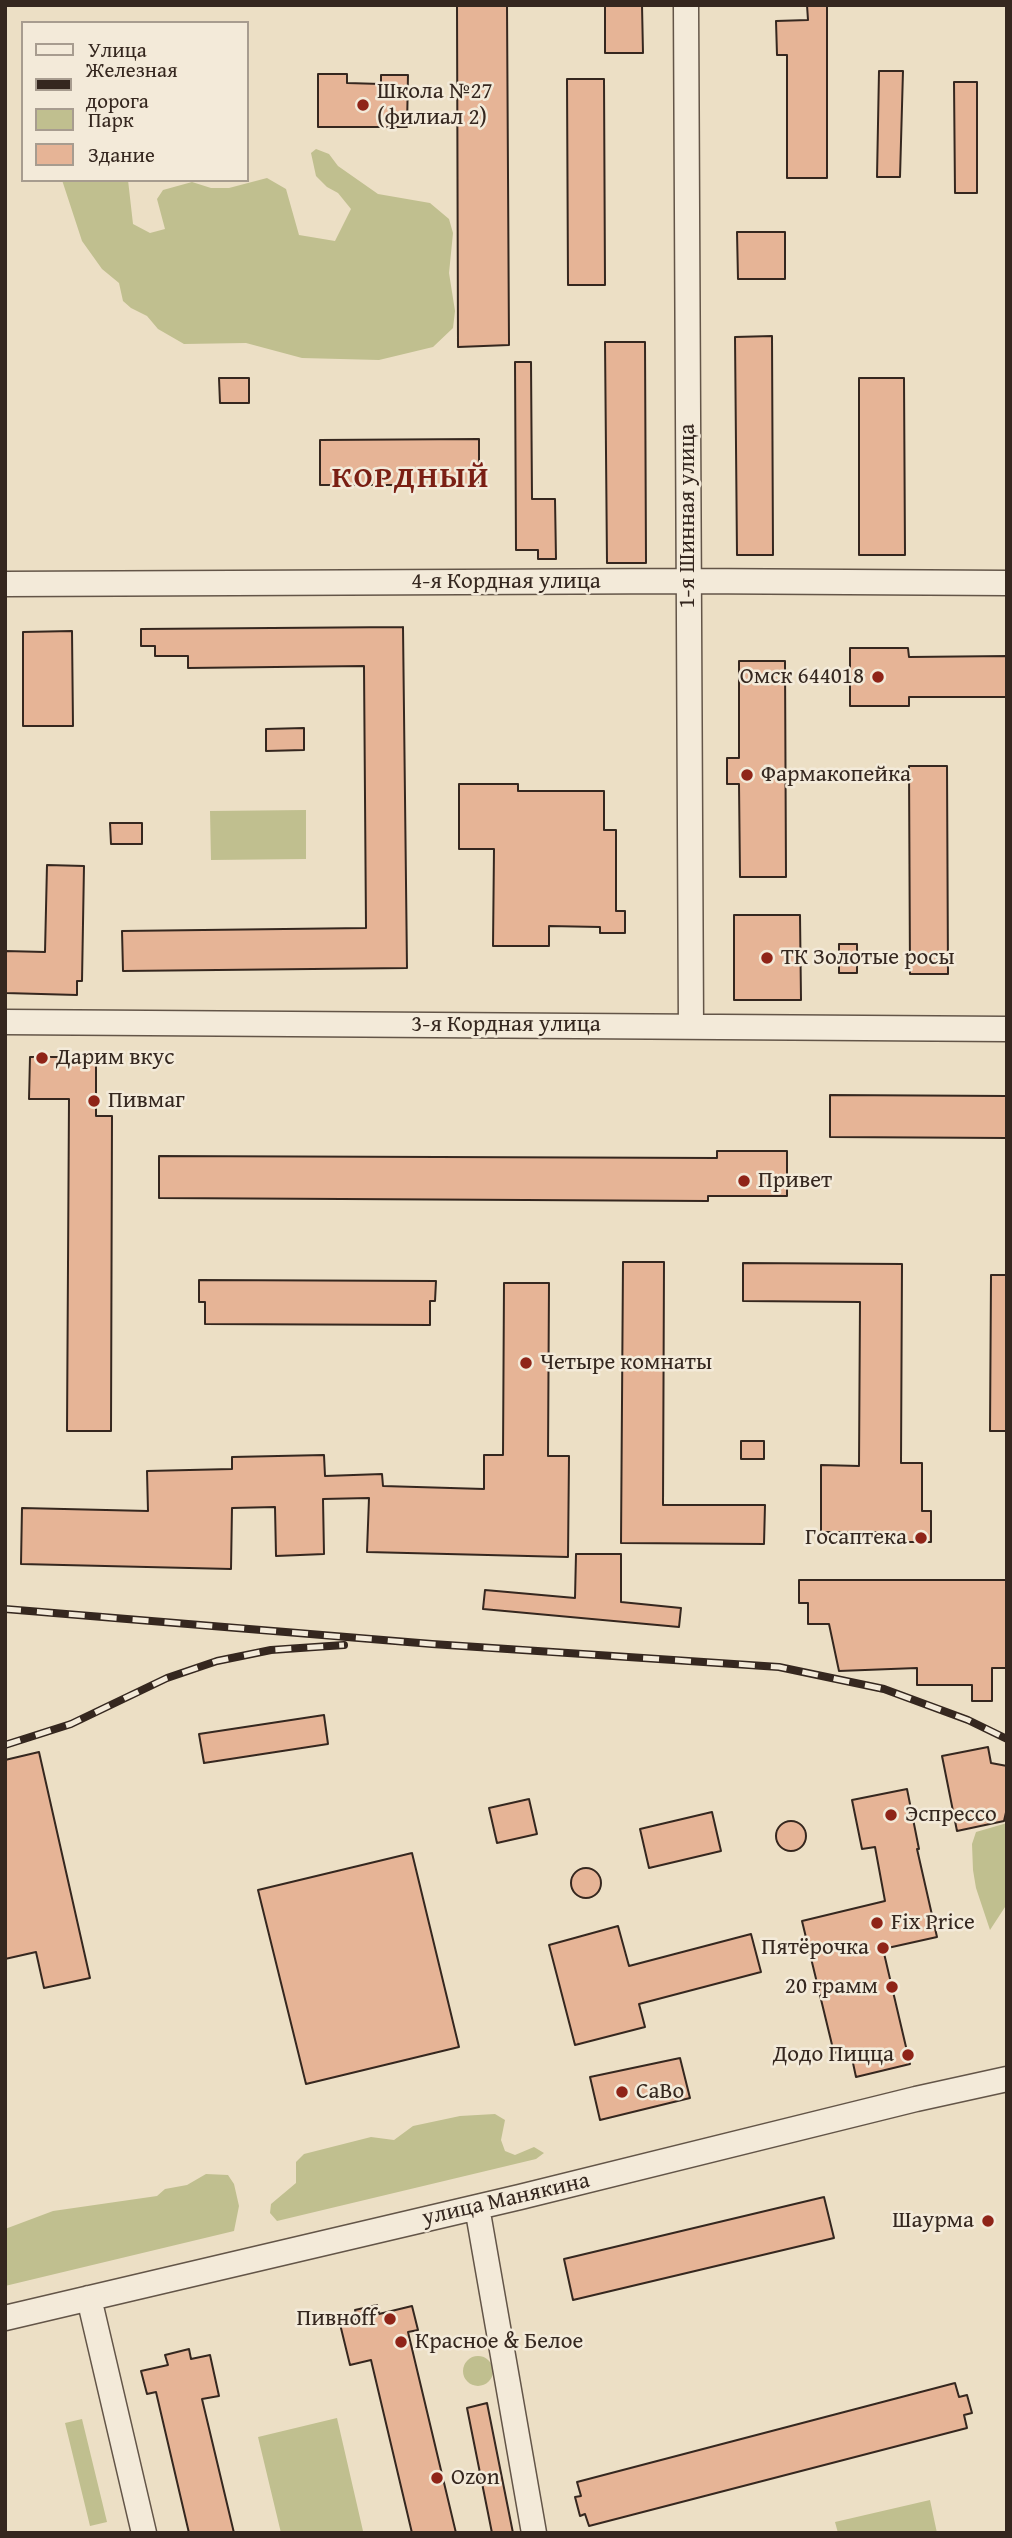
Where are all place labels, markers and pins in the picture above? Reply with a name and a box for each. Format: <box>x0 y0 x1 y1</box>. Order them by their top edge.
place label: Школа №27 (филиал 2) <box>377 78 493 132</box>
marker: Школа №27 (филиал 2) <box>355 97 371 113</box>
place label: Омск 644018 <box>740 663 864 691</box>
marker: Омск 644018 <box>870 669 886 685</box>
place label: Фармакопейка <box>761 761 911 789</box>
marker: Фармакопейка <box>739 767 755 783</box>
place label: ТК Золотые росы <box>781 944 955 972</box>
marker: ТК Золотые росы <box>759 950 775 966</box>
place label: Дарим вкус <box>56 1044 174 1072</box>
marker: Дарим вкус <box>34 1050 50 1066</box>
place label: Пивмаг <box>108 1087 185 1115</box>
marker: Пивмаг <box>86 1093 102 1109</box>
place label: Привет <box>758 1167 832 1195</box>
marker: Привет <box>736 1173 752 1189</box>
place label: Четыре комнаты <box>540 1349 712 1377</box>
marker: Четыре комнаты <box>518 1355 534 1371</box>
place label: Госаптека <box>805 1524 907 1552</box>
marker: Госаптека <box>913 1530 929 1546</box>
place label: Эспрессо <box>905 1801 997 1829</box>
marker: Эспрессо <box>883 1807 899 1823</box>
place label: Fix Price <box>891 1909 975 1937</box>
marker: Fix Price <box>869 1915 885 1931</box>
place label: Пятёрочка <box>761 1934 869 1962</box>
marker: Пятёрочка <box>875 1940 891 1956</box>
place label: 20 грамм <box>785 1973 878 2001</box>
marker: 20 грамм <box>884 1979 900 1995</box>
place label: Додо Пицца <box>773 2041 894 2069</box>
marker: Додо Пицца <box>900 2047 916 2063</box>
place label: СаВо <box>636 2078 684 2106</box>
marker: СаВо <box>614 2084 630 2100</box>
place label: Шаурма <box>892 2207 974 2235</box>
marker: Шаурма <box>980 2213 996 2229</box>
place label: Пивноff <box>296 2305 376 2333</box>
marker: Пивноff <box>382 2311 398 2327</box>
place label: Красное & Белое <box>415 2328 583 2356</box>
marker: Красное & Белое <box>393 2334 409 2350</box>
place label: Ozon <box>451 2464 500 2492</box>
marker: Ozon <box>429 2470 445 2486</box>

